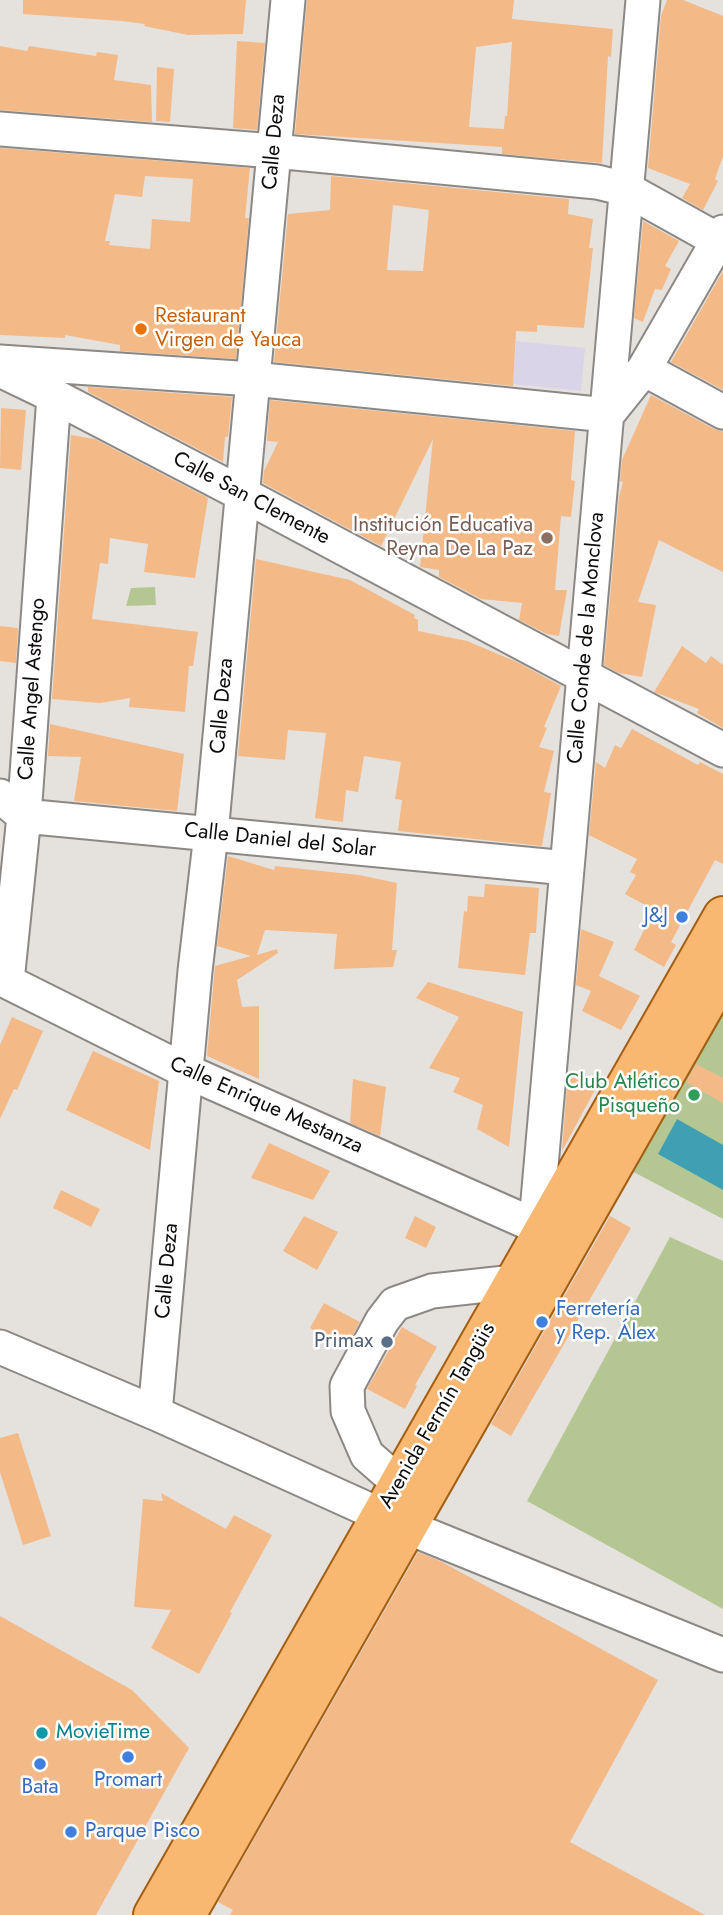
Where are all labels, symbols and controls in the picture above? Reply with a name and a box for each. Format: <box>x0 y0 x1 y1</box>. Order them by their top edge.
street label: Calle Deza <box>258 93 292 191</box>
place label: Restaurant Virgen de Yauca <box>155 304 301 354</box>
marker: Restaurant Virgen de Yauca <box>133 321 149 337</box>
street label: Calle San Clemente <box>168 447 334 551</box>
street label: Calle Conde de la Monclova <box>563 511 611 765</box>
place label: Institución Educativa Reyna De La Paz <box>353 513 533 563</box>
marker: Institución Educativa Reyna De La Paz <box>539 530 555 546</box>
street label: Calle Angel Astengo <box>14 597 52 781</box>
street label: Calle Deza <box>206 657 240 755</box>
street label: Calle Daniel del Solar <box>183 818 377 864</box>
place label: J&J <box>644 904 668 930</box>
marker: J&J <box>674 909 690 925</box>
street label: Calle Enrique Mestanza <box>165 1052 367 1160</box>
place label: Club Atlético Pisqueño <box>565 1070 680 1120</box>
marker: Club Atlético Pisqueño <box>686 1087 702 1103</box>
street label: Calle Deza <box>151 1222 185 1320</box>
place label: Ferretería y Rep. Álex <box>556 1297 656 1347</box>
marker: Ferretería y Rep. Álex <box>534 1314 550 1330</box>
street label: Avenida Fermín Tangüis <box>375 1319 501 1513</box>
place label: Primax <box>314 1329 373 1355</box>
marker: Primax <box>379 1334 395 1350</box>
place label: MovieTime <box>56 1720 150 1746</box>
marker: MovieTime <box>34 1725 50 1741</box>
marker: Promart <box>120 1749 136 1765</box>
marker: Bata <box>32 1756 48 1772</box>
place label: Promart <box>94 1768 162 1794</box>
place label: Bata <box>22 1775 58 1801</box>
place label: Parque Pisco <box>85 1819 200 1845</box>
marker: Parque Pisco <box>63 1824 79 1840</box>

